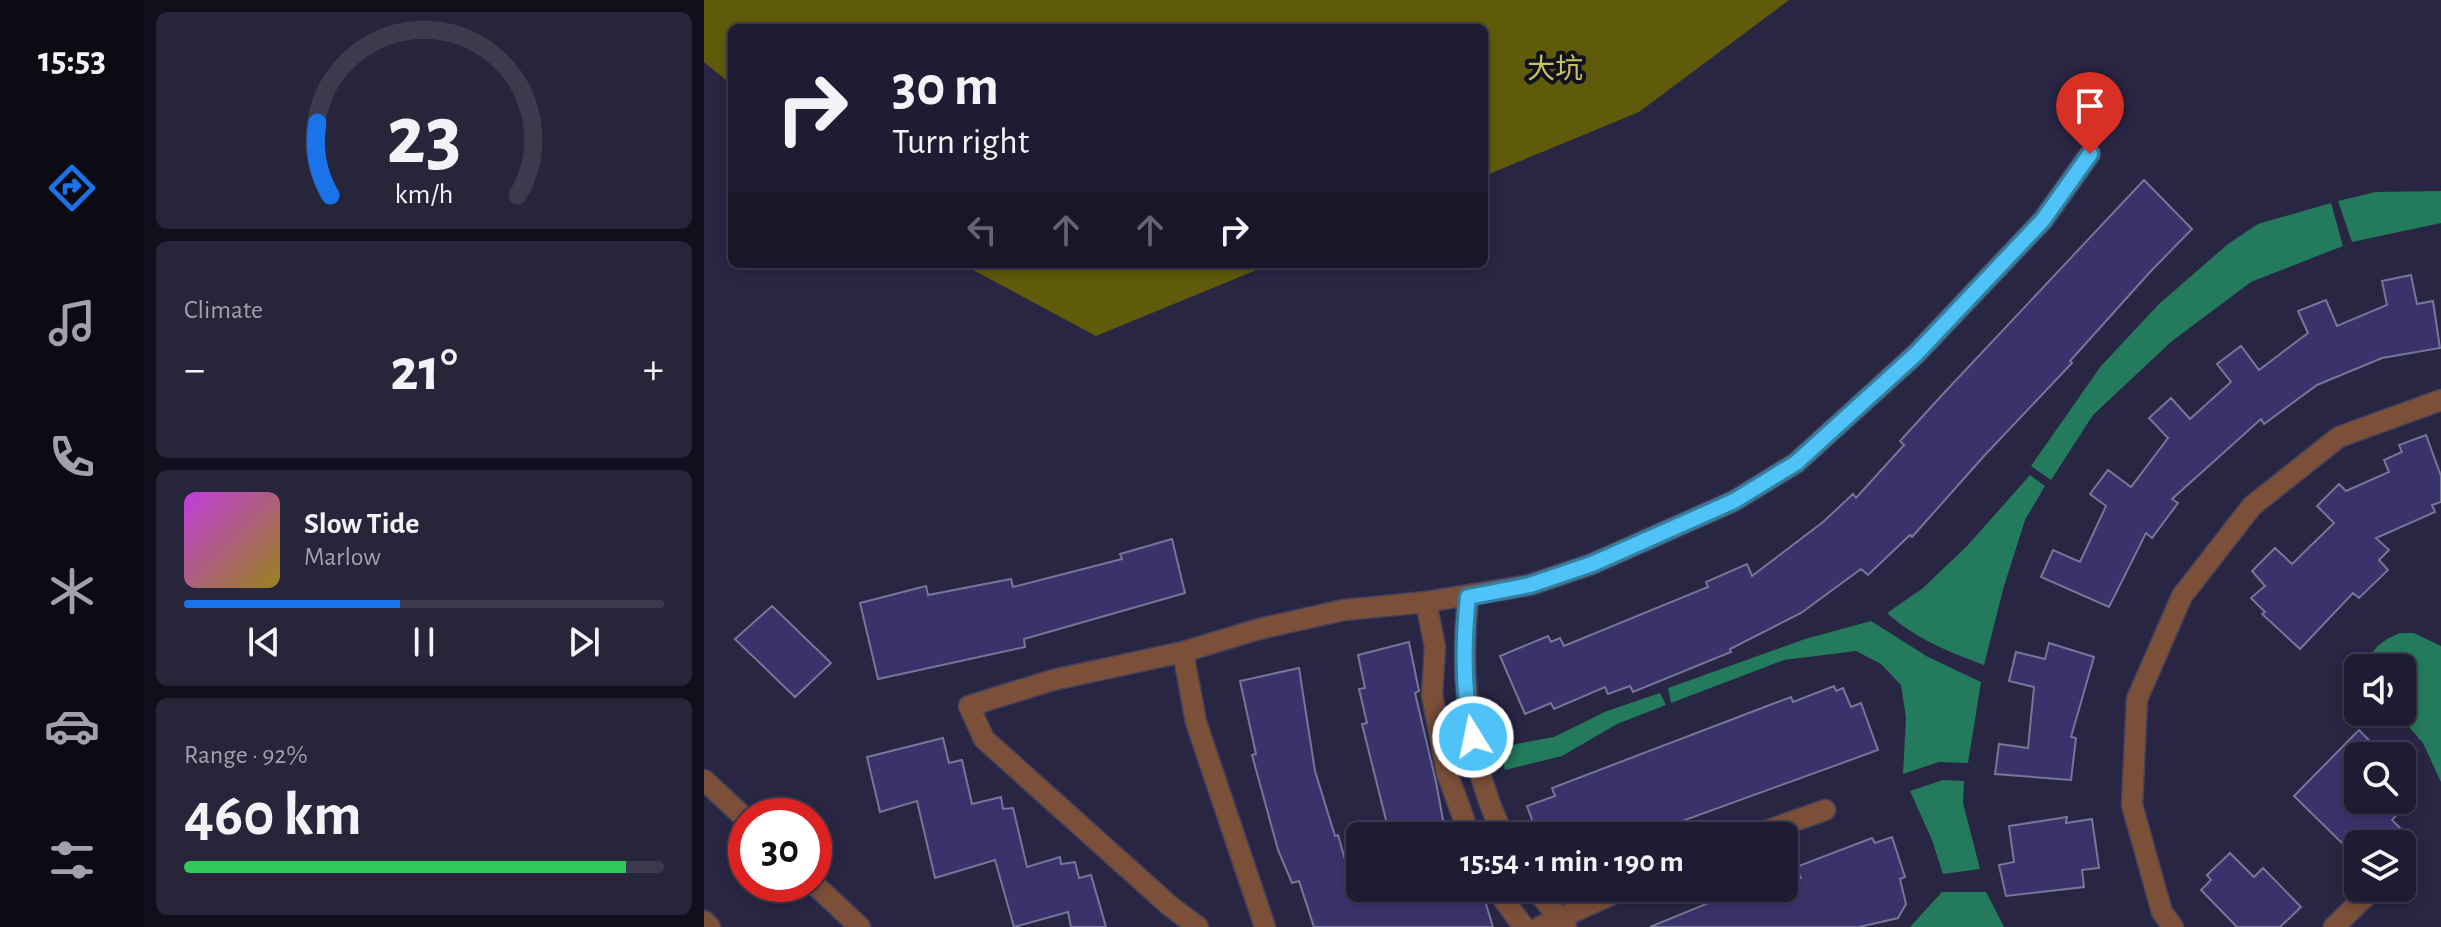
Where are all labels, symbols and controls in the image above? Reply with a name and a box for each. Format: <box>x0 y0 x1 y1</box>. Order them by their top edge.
text: 15:53 <box>38 42 106 78</box>
park label: 大坑 <box>1527 54 1583 84</box>
icon: right <box>760 56 864 160</box>
text: 30 m <box>892 59 999 115</box>
pin <box>2056 72 2124 154</box>
icon: arrive <box>2068 84 2112 128</box>
text: 23 <box>386 95 462 179</box>
text: Turn right <box>892 124 1029 160</box>
icon: directions <box>44 160 100 216</box>
text: km/h <box>395 181 453 210</box>
icon: left <box>960 208 1004 252</box>
icon: ahead <box>1044 208 1088 252</box>
icon: ahead <box>1128 208 1172 252</box>
icon: right <box>1212 208 1256 252</box>
icon: music <box>44 295 100 351</box>
text: Climate <box>184 297 263 323</box>
text: 21° <box>390 341 458 401</box>
text: − <box>184 348 205 392</box>
text: + <box>643 348 664 392</box>
icon: phone <box>44 429 100 485</box>
text: Slow Tide <box>304 509 419 539</box>
text: Marlow <box>304 544 381 570</box>
icon: climate <box>44 563 100 619</box>
icon: previous <box>242 620 286 664</box>
icon: pause <box>402 620 446 664</box>
icon: next <box>562 620 606 664</box>
map controls <box>2344 654 2416 902</box>
button: sound <box>2344 654 2416 726</box>
position arrow <box>1431 695 1515 779</box>
icon: car <box>44 698 100 754</box>
text: Range · 92% <box>184 742 308 768</box>
button: search <box>2344 742 2416 814</box>
text: 460 km <box>184 786 362 846</box>
speed limit sign: 30 <box>728 798 832 902</box>
button: layers <box>2344 830 2416 902</box>
icon: filters <box>44 832 100 888</box>
text: 15:54 · 1 min · 190 m <box>1460 847 1684 877</box>

